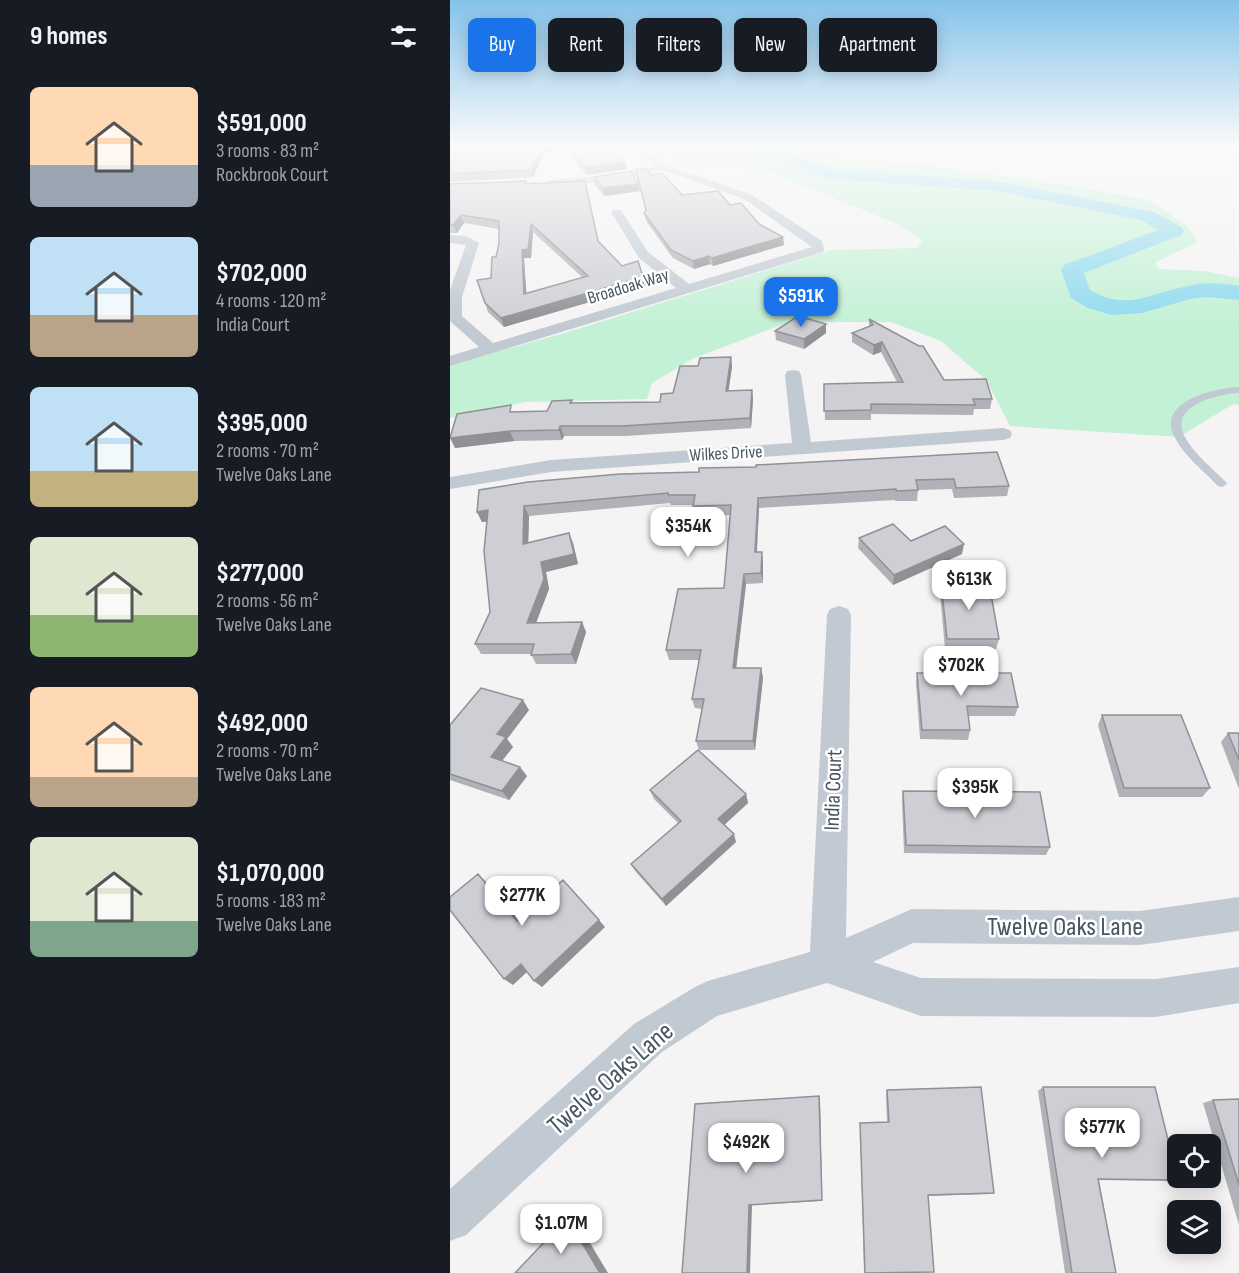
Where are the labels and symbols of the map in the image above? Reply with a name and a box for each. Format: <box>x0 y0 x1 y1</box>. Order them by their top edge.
street label: Broadoak Way <box>585 264 671 309</box>
pin: $591K <box>759 277 843 328</box>
street label: Wilkes Drive <box>689 441 763 466</box>
pin: $354K <box>646 507 730 558</box>
pin: $613K <box>927 560 1011 611</box>
pin: $702K <box>919 646 1003 697</box>
street label: India Court <box>819 749 848 831</box>
pin: $395K <box>933 768 1017 819</box>
pin: $277K <box>480 876 564 927</box>
street label: Twelve Oaks Lane <box>987 911 1143 943</box>
street label: Twelve Oaks Lane <box>541 1015 680 1142</box>
pin: $577K <box>1060 1108 1144 1159</box>
pin: $492K <box>704 1123 788 1174</box>
pin: $1.07M <box>512 1204 610 1255</box>

